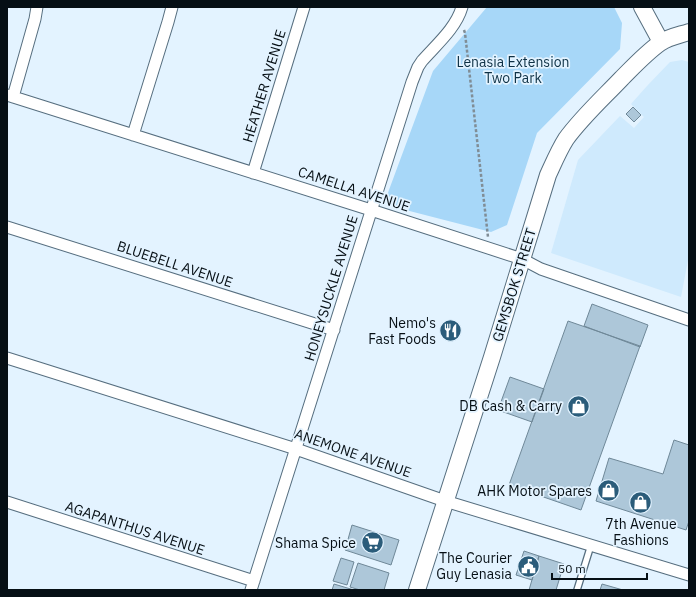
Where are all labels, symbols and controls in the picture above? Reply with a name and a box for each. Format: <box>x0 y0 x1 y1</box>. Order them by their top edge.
street label: HEATHER AVENUE <box>238 27 290 145</box>
park label: Lenasia Extension Two Park <box>457 53 569 87</box>
street label: CAMELLA AVENUE <box>296 162 412 216</box>
street label: HONEYSUCKLE AVENUE <box>300 213 362 363</box>
street label: GEMSBOK STREET <box>488 226 540 344</box>
street label: BLUEBELL AVENUE <box>115 237 235 291</box>
place label: Nemo's Fast Foods <box>368 314 436 348</box>
restaurant icon: Nemo's Fast Foods <box>438 318 464 344</box>
shop icon: DB Cash & Carry <box>565 393 591 419</box>
place label: DB Cash & Carry <box>459 397 562 415</box>
street label: ANEMONE AVENUE <box>292 425 414 481</box>
shop icon: AHK Motor Spares <box>595 478 621 504</box>
place label: AHK Motor Spares <box>477 482 592 500</box>
shop icon: 7th Avenue Fashions <box>628 489 654 515</box>
street label: AGAPANTHUS AVENUE <box>63 497 207 559</box>
place label: 7th Avenue Fashions <box>605 515 677 549</box>
supermarket icon: Shama Spice <box>359 530 385 556</box>
place label: Shama Spice <box>275 534 356 552</box>
place label: The Courier Guy Lenasia <box>436 549 513 583</box>
public building icon: The Courier Guy Lenasia <box>515 553 541 579</box>
scale bar <box>552 555 647 581</box>
text: 50 m <box>558 561 586 576</box>

